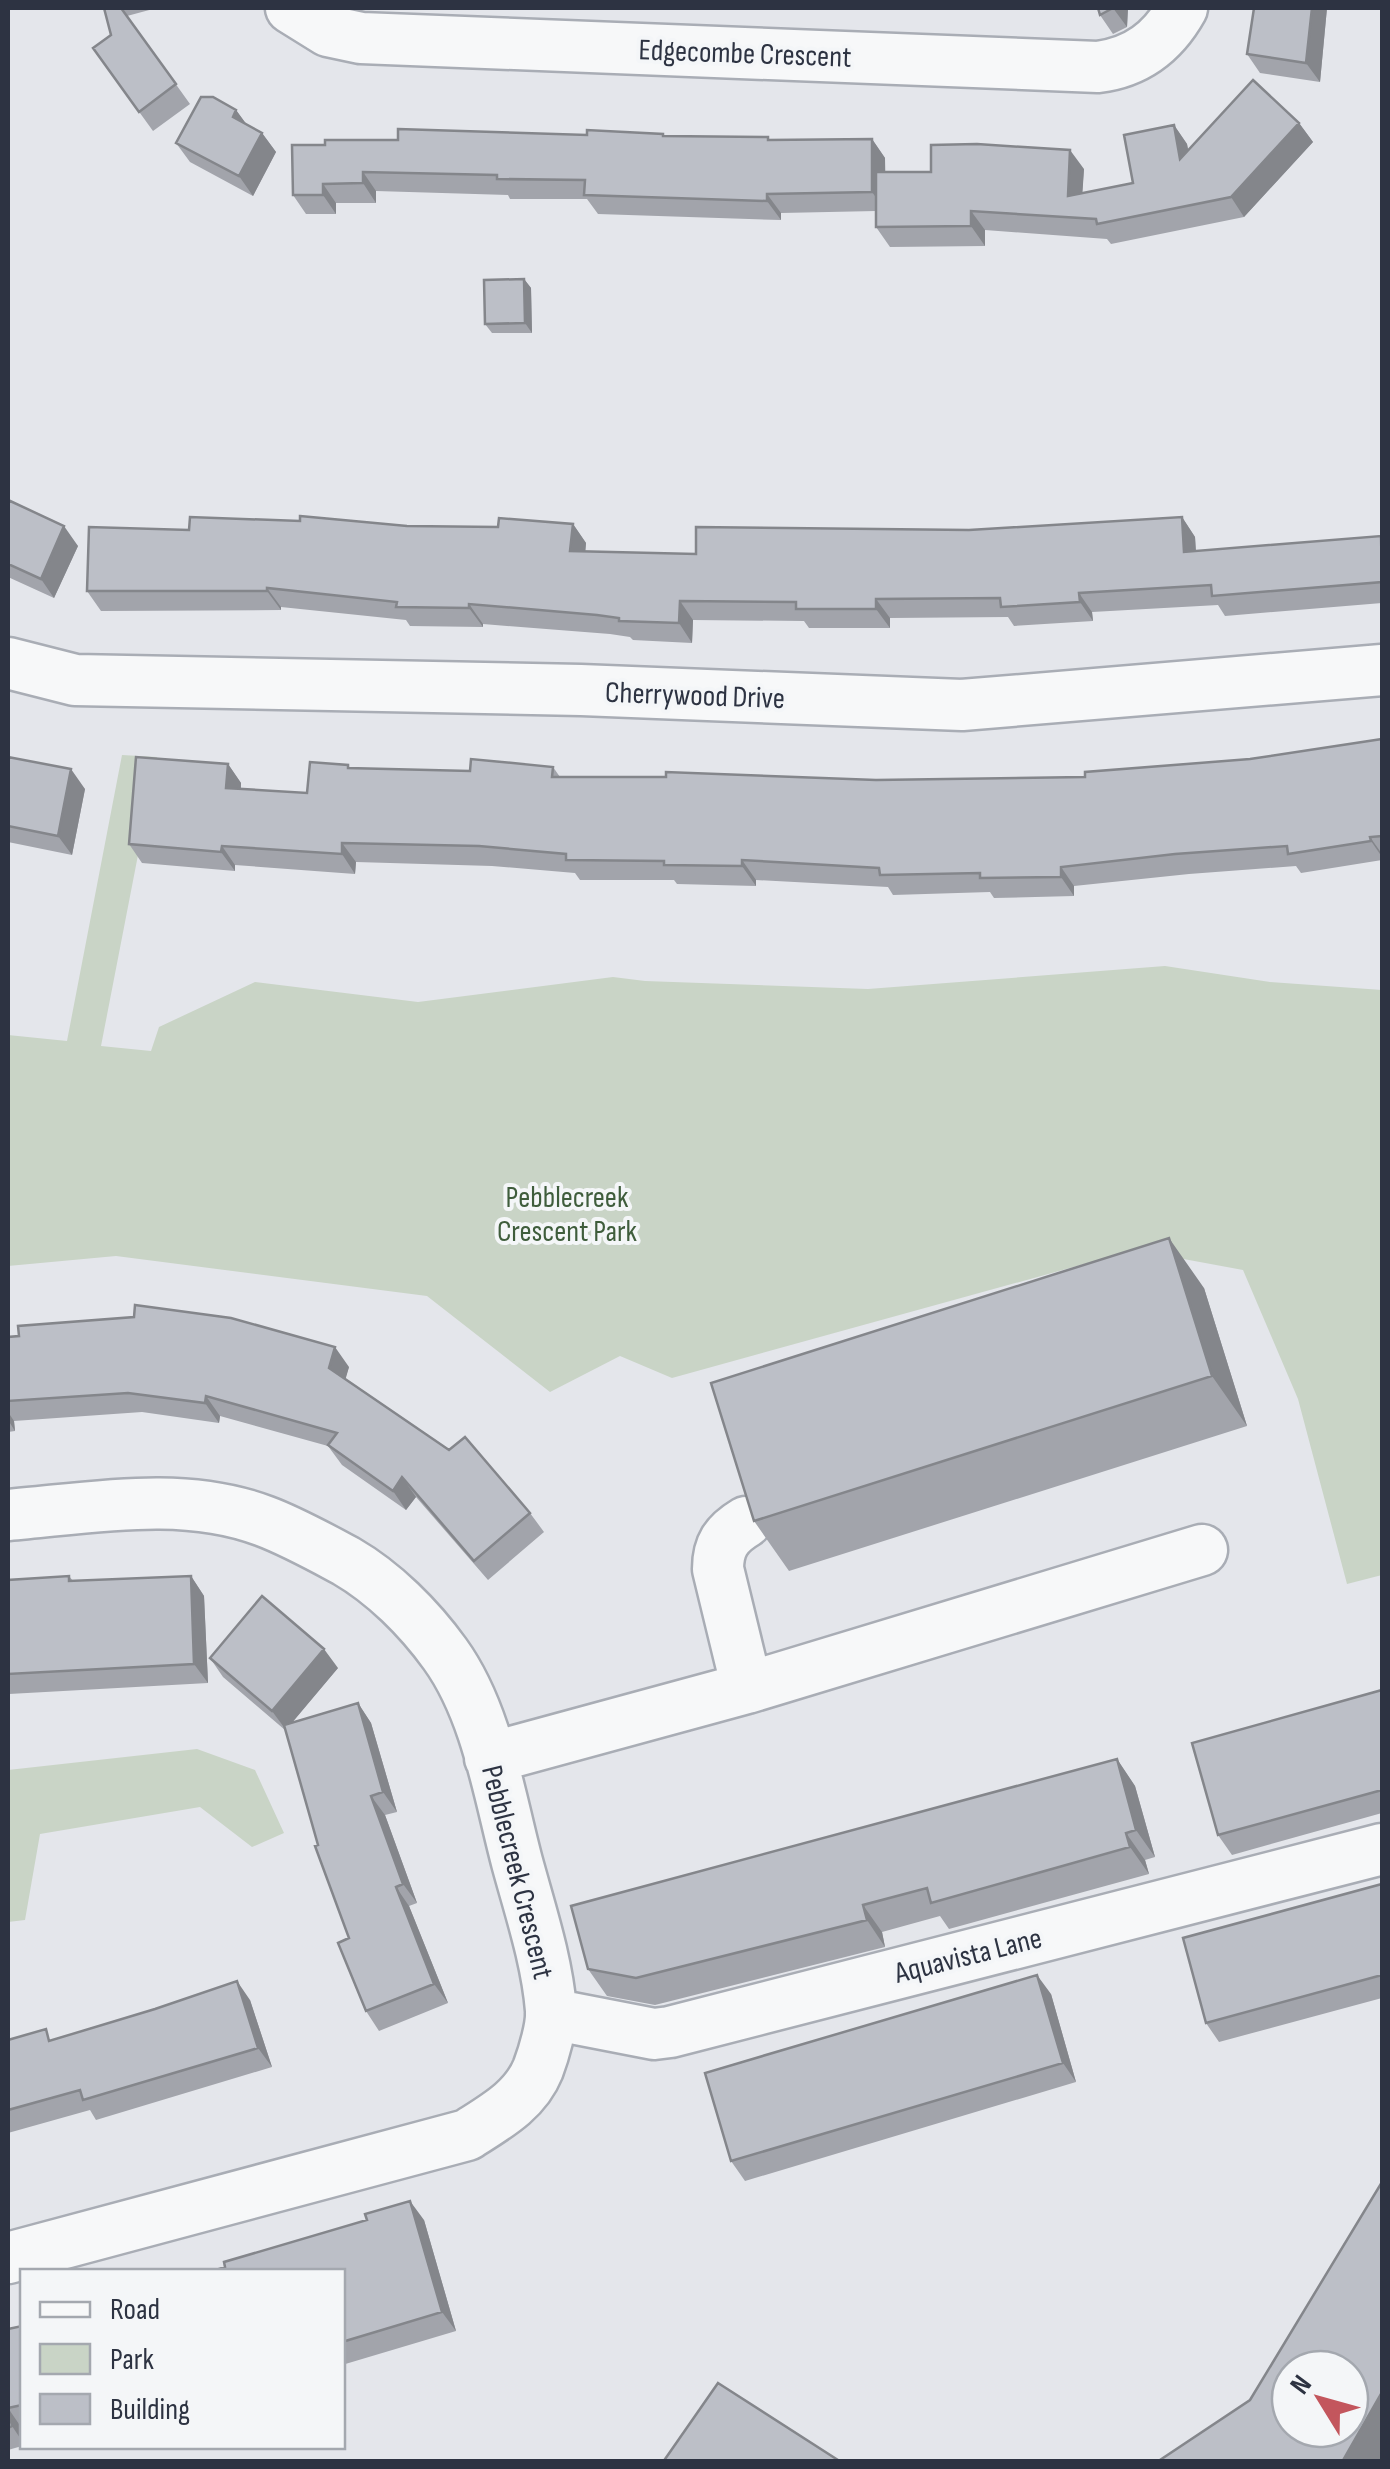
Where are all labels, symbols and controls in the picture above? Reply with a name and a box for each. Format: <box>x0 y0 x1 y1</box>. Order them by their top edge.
street label: Edgecombe Crescent <box>638 32 852 76</box>
street label: Cherrywood Drive <box>604 675 785 717</box>
park label: Pebblecreek Crescent Park <box>497 1180 638 1250</box>
street label: Pebblecreek Crescent <box>473 1762 561 1983</box>
street label: Aquavista Lane <box>890 1920 1046 1992</box>
legend <box>20 2269 345 2449</box>
text: Road <box>110 2292 160 2328</box>
text: Park <box>110 2342 154 2378</box>
north arrow <box>1270 2349 1370 2449</box>
text: N <box>1284 2369 1319 2401</box>
text: Building <box>110 2392 190 2428</box>

